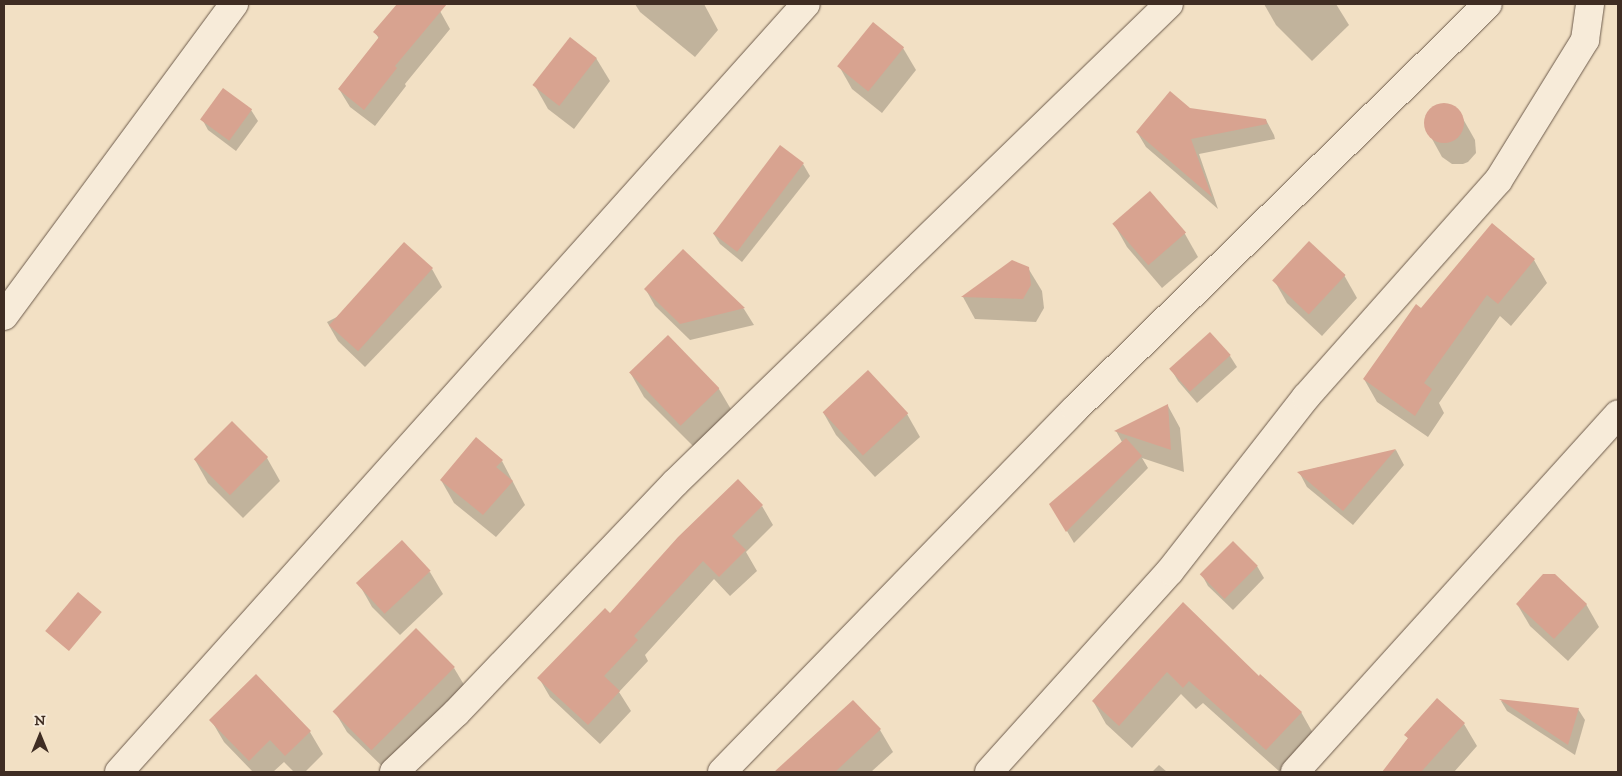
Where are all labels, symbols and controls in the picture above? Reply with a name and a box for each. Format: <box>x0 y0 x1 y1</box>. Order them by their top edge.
north arrow <box>15 711 65 761</box>
text: N <box>34 712 46 730</box>

